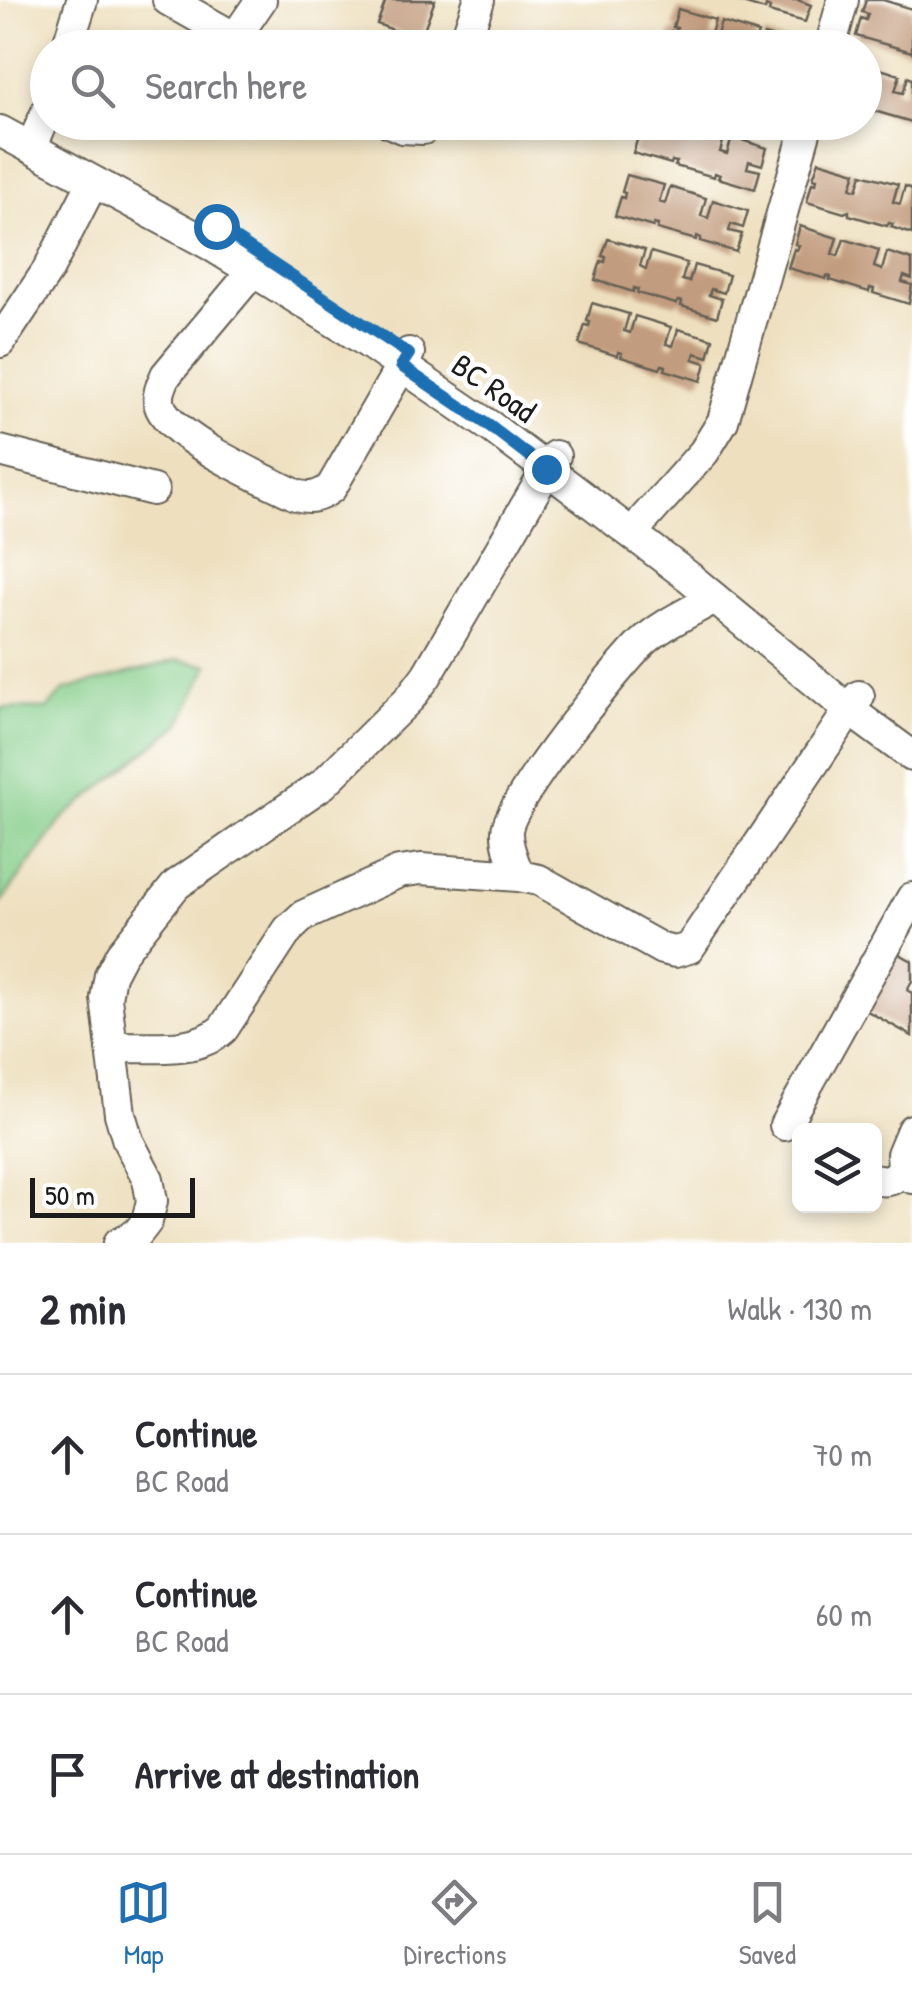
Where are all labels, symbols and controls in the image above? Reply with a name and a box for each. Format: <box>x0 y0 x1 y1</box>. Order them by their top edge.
search box <box>30 30 882 140</box>
icon: search <box>65 58 120 113</box>
text: Search here <box>145 59 307 111</box>
route start <box>194 204 240 250</box>
street label: BC Road <box>444 343 545 432</box>
route end <box>524 447 570 493</box>
map controls <box>792 1123 882 1213</box>
button: layers <box>792 1123 882 1213</box>
scale bar <box>30 1173 195 1218</box>
text: 50 m <box>45 1176 95 1214</box>
text: 2 min <box>40 1280 126 1337</box>
text: Walk · 130 m <box>727 1287 872 1330</box>
text: Continue <box>135 1407 257 1459</box>
icon: ahead <box>40 1427 95 1482</box>
text: 70 m <box>813 1433 872 1476</box>
text: BC Road <box>135 1459 229 1502</box>
text: Continue <box>135 1567 257 1619</box>
icon: ahead <box>40 1587 95 1642</box>
text: 60 m <box>816 1593 872 1636</box>
text: BC Road <box>135 1619 229 1662</box>
icon: arrive <box>40 1747 95 1802</box>
text: Arrive at destination <box>135 1748 419 1800</box>
tab: Map <box>116 1875 171 1973</box>
tab: Directions <box>403 1875 506 1973</box>
tab: Saved <box>739 1875 796 1973</box>

